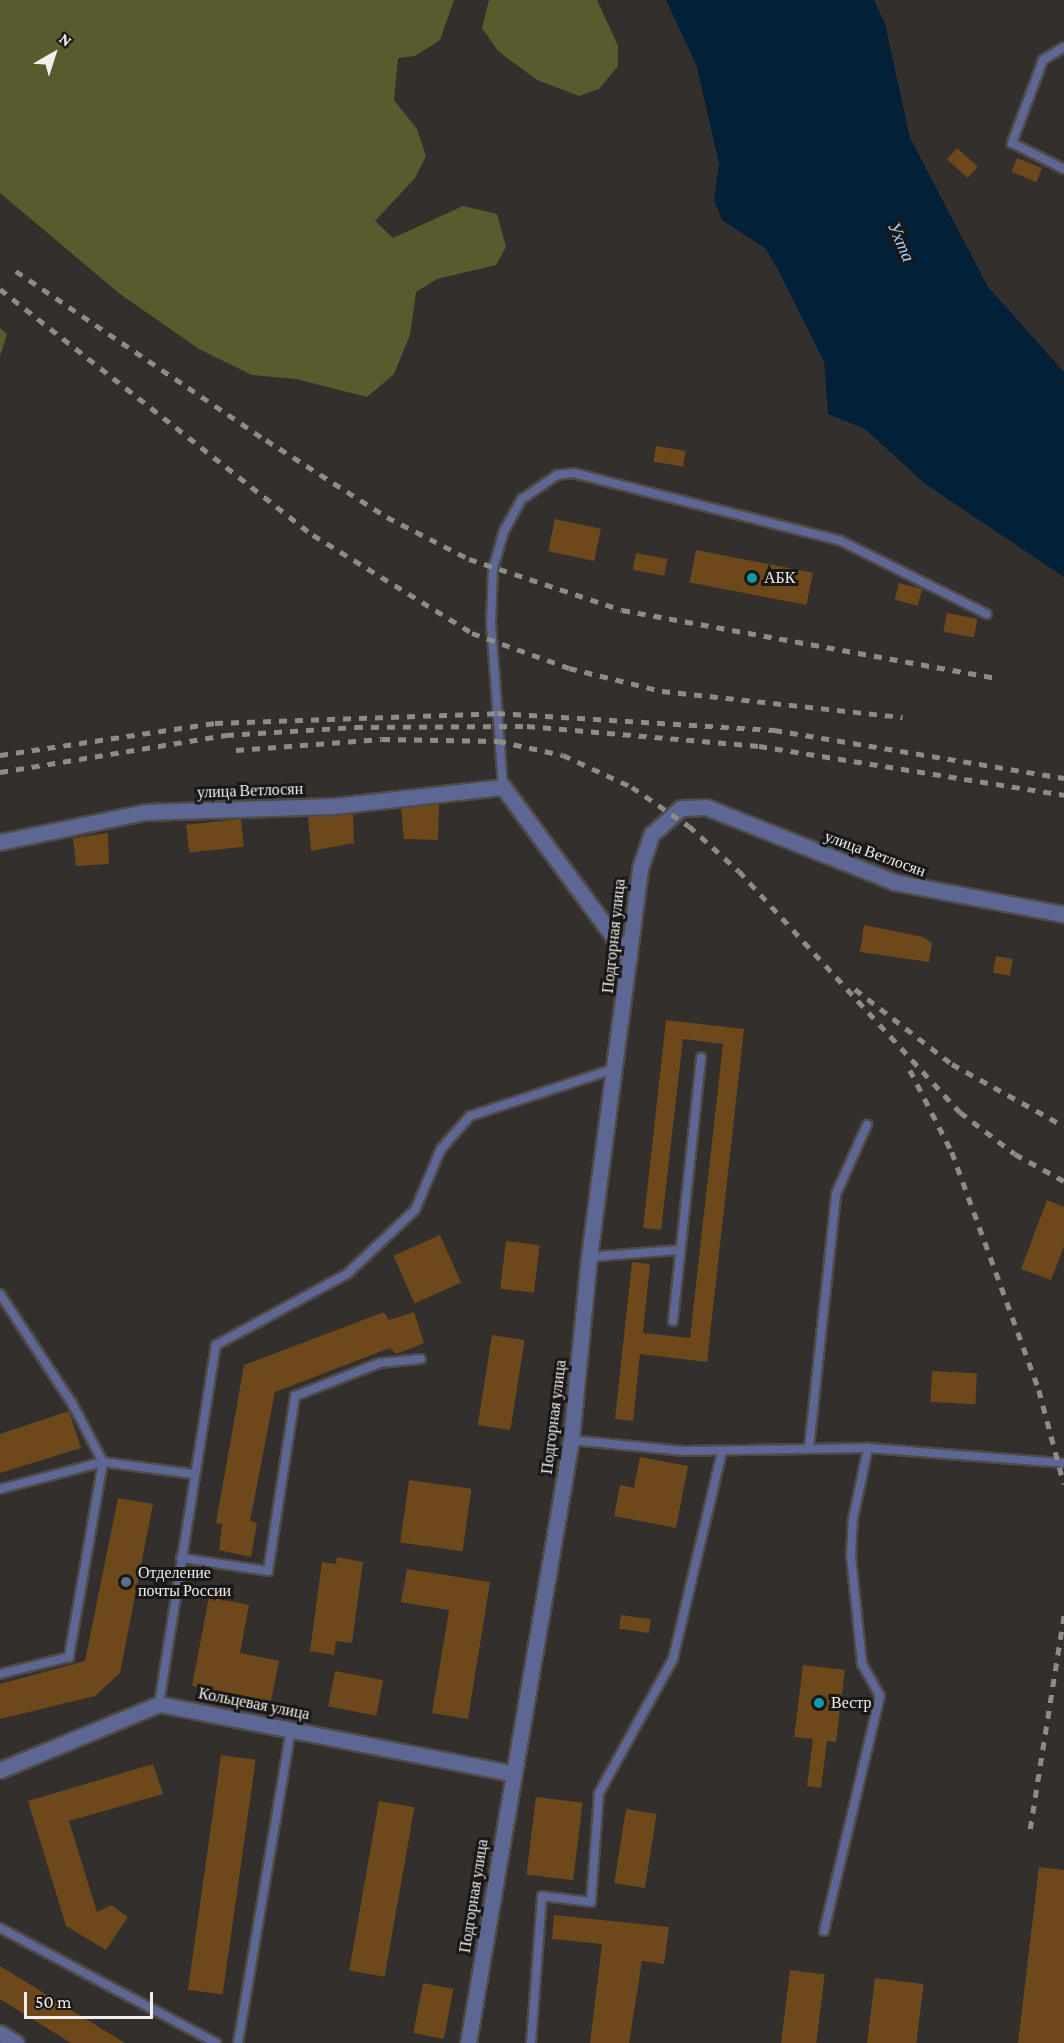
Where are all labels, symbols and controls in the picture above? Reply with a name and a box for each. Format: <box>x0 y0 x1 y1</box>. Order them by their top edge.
north arrow <box>24 24 84 84</box>
text: N <box>56 30 75 50</box>
water label: Ухта <box>883 219 919 265</box>
place label: АБК <box>764 568 795 588</box>
marker: АБК <box>745 571 759 585</box>
street label: улица Ветлосян <box>197 780 303 802</box>
street label: улица Ветлосян <box>822 827 928 881</box>
street label: Подгорная улица <box>598 878 630 994</box>
street label: Подгорная улица <box>537 1359 571 1475</box>
place label: Отделение почты России <box>138 1563 231 1601</box>
marker: Отделение почты России <box>119 1575 133 1589</box>
street label: Кольцевая улица <box>197 1684 311 1724</box>
place label: Вестр <box>831 1693 871 1713</box>
marker: Вестр <box>812 1696 826 1710</box>
street label: Подгорная улица <box>456 1838 492 1954</box>
scale bar <box>27 1980 156 2018</box>
text: 50 m <box>35 1992 72 2012</box>

